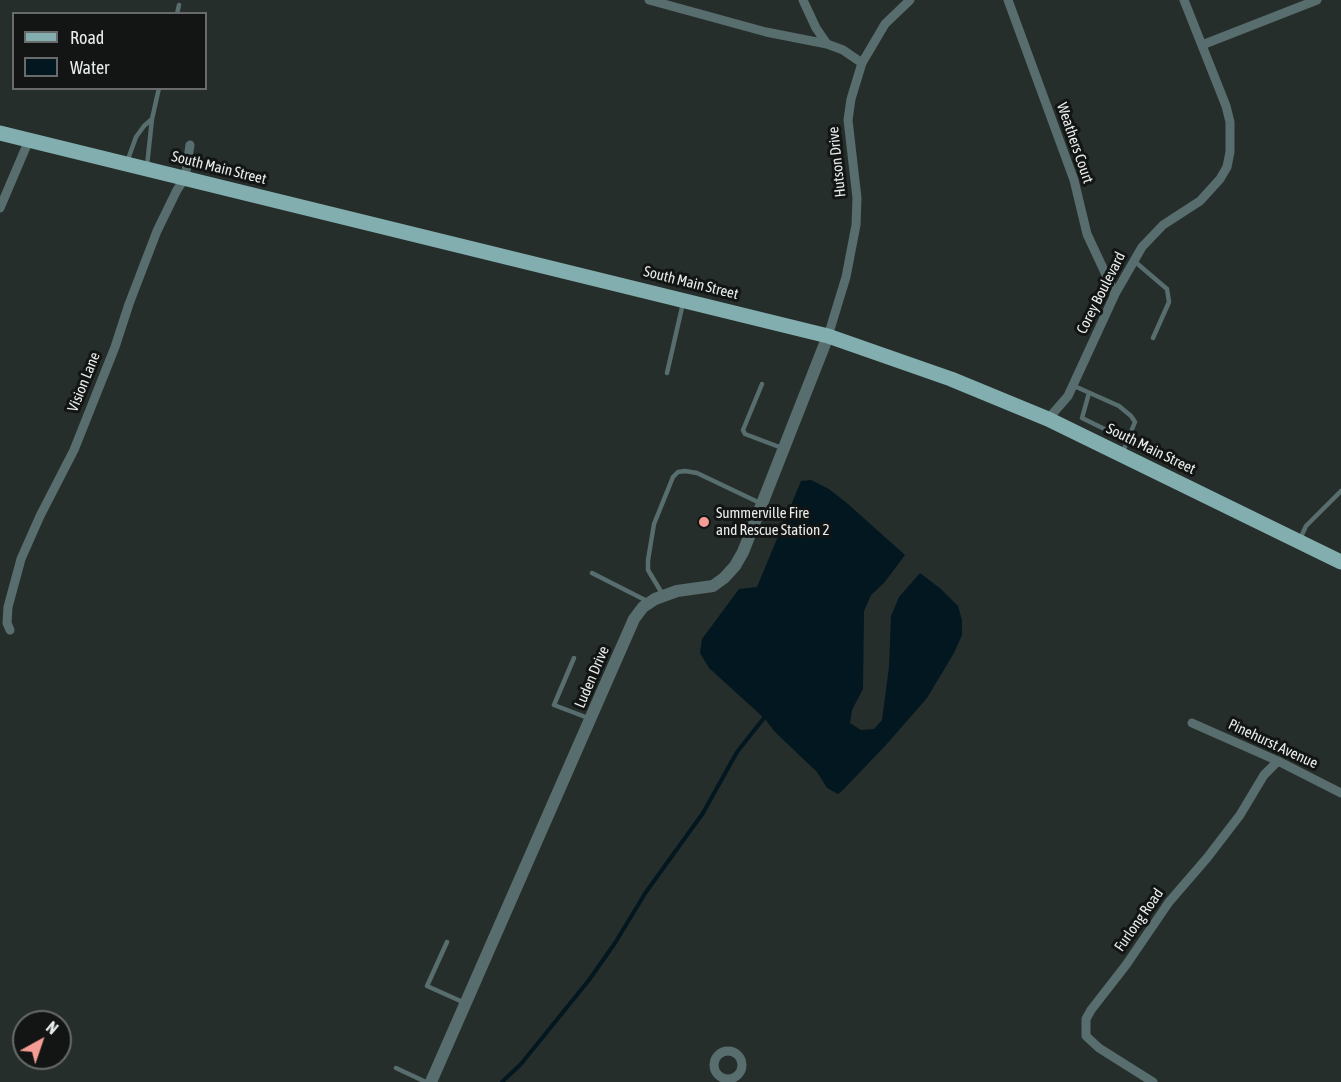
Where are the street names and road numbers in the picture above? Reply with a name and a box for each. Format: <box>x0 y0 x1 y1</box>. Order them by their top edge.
street label: Weathers Court <box>1053 100 1097 186</box>
street label: Hutson Drive <box>824 126 850 198</box>
street label: South Main Street <box>170 148 268 188</box>
street label: Corey Boulevard <box>1073 249 1129 337</box>
street label: South Main Street <box>642 263 740 303</box>
street label: Vision Lane <box>64 350 104 414</box>
street label: South Main Street <box>1103 420 1199 478</box>
street label: Luden Drive <box>571 643 613 711</box>
street label: Pinehurst Avenue <box>1225 715 1321 773</box>
street label: Furlong Road <box>1111 885 1167 955</box>

